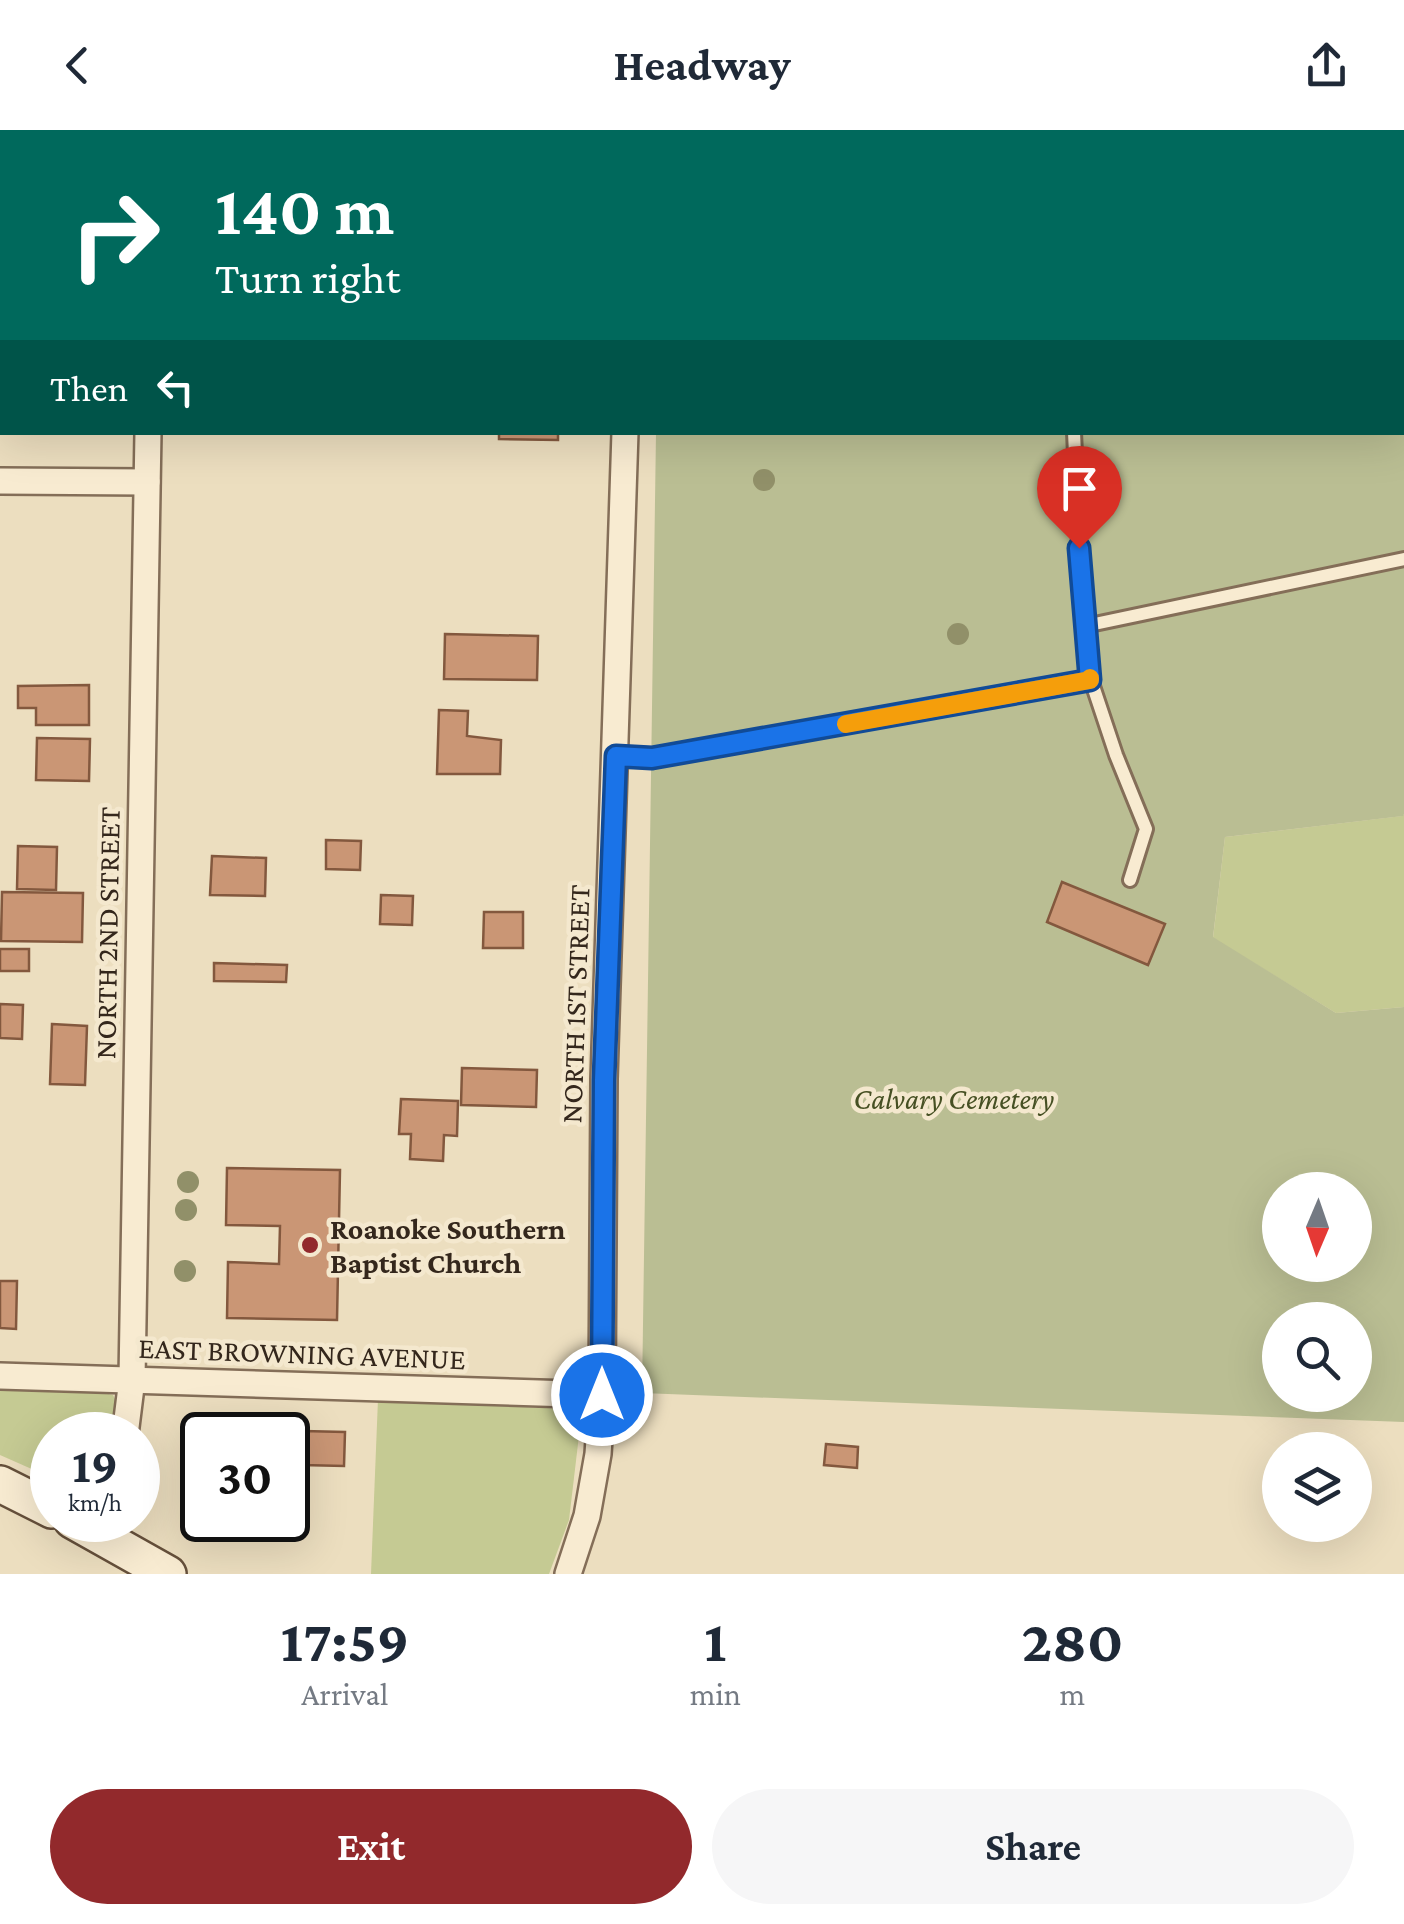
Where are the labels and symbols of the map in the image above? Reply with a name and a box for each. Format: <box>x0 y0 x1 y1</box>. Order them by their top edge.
pin <box>1037 446 1122 549</box>
street label: NORTH 2ND STREET <box>88 806 126 1060</box>
street label: NORTH 1ST STREET <box>554 884 596 1124</box>
park label: Calvary Cemetery <box>854 1082 1054 1116</box>
north arrow <box>1262 1172 1372 1282</box>
place label: Roanoke Southern Baptist Church <box>330 1212 565 1279</box>
marker: Roanoke Southern Baptist Church <box>299 1234 321 1256</box>
street label: EAST BROWNING AVENUE <box>138 1331 466 1375</box>
position arrow <box>550 1343 654 1447</box>
speed limit sign: 30 <box>180 1412 310 1542</box>

